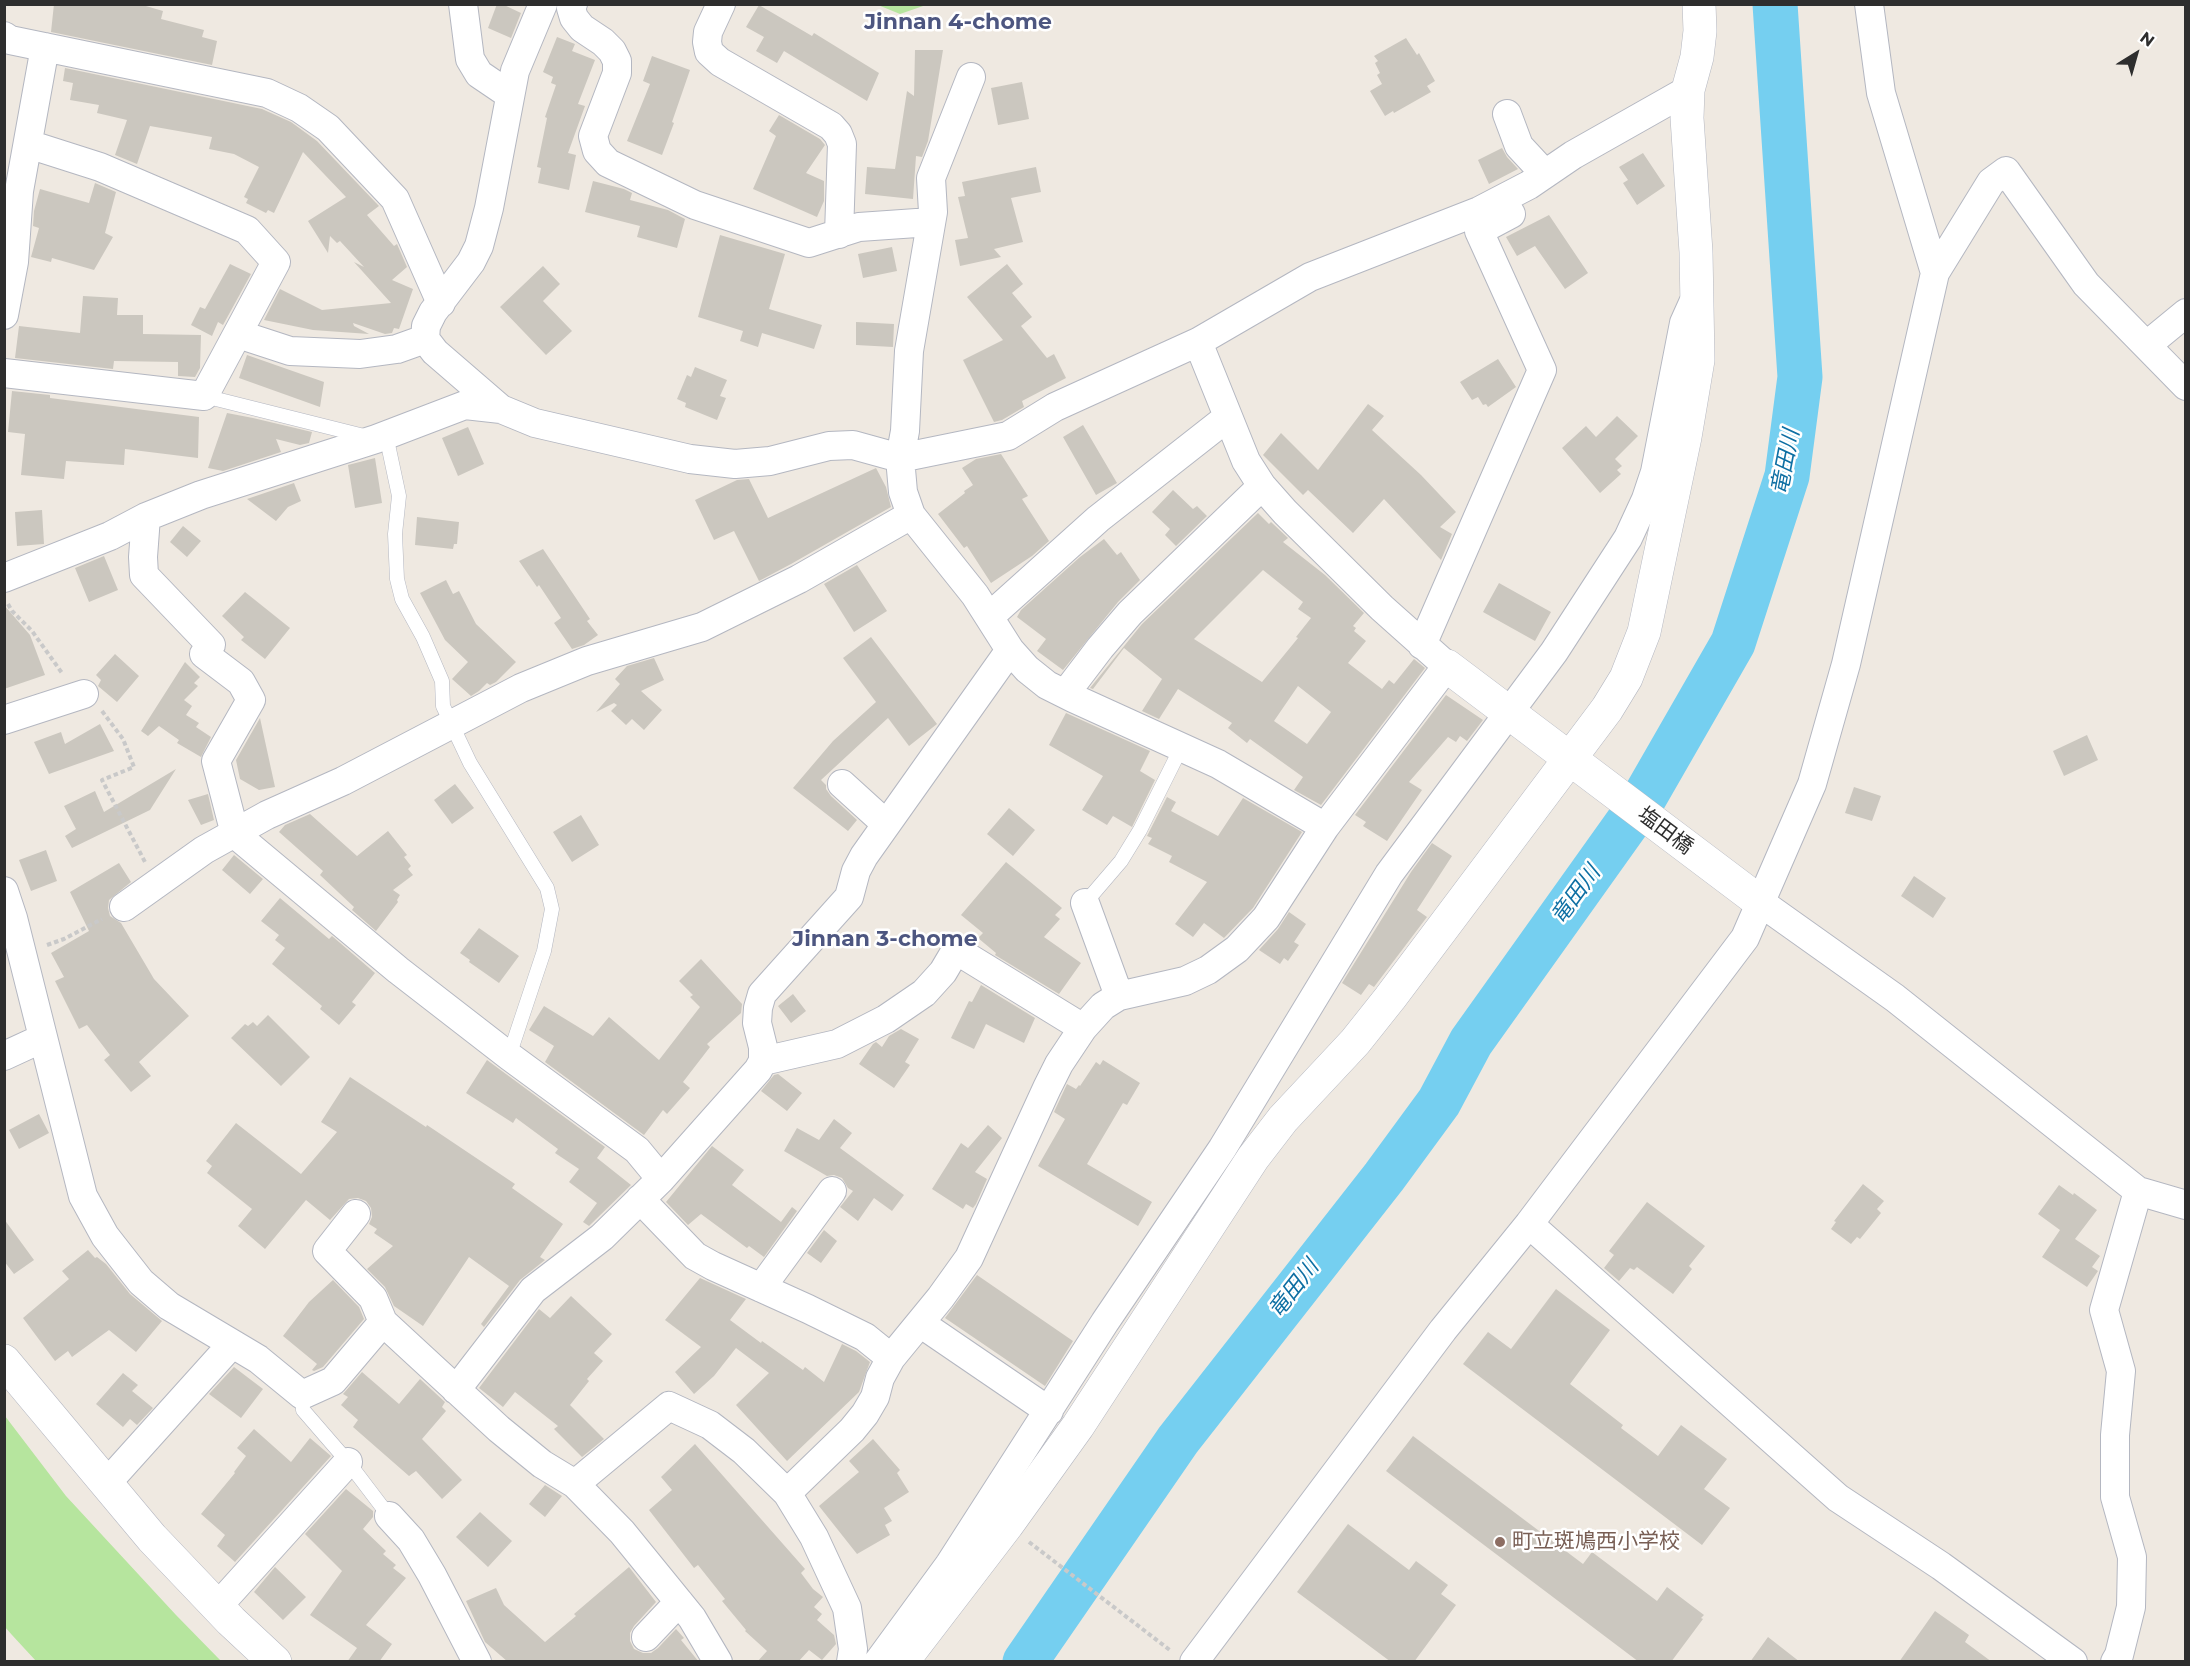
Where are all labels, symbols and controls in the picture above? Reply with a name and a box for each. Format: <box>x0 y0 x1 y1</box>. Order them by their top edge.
district label: Jinnan 4-chome <box>864 10 1052 36</box>
north arrow <box>2106 24 2166 84</box>
text: N <box>2136 28 2158 51</box>
water label: 竜田川 <box>1767 427 1805 497</box>
street label: 塩田橋 <box>1632 802 1698 860</box>
water label: 竜田川 <box>1546 861 1606 929</box>
district label: Jinnan 3-chome <box>792 927 978 953</box>
water label: 竜田川 <box>1263 1255 1325 1323</box>
place label: 町立斑鳩西小学校 <box>1512 1529 1680 1555</box>
marker: 町立斑鳩西小学校 <box>1493 1535 1507 1549</box>

